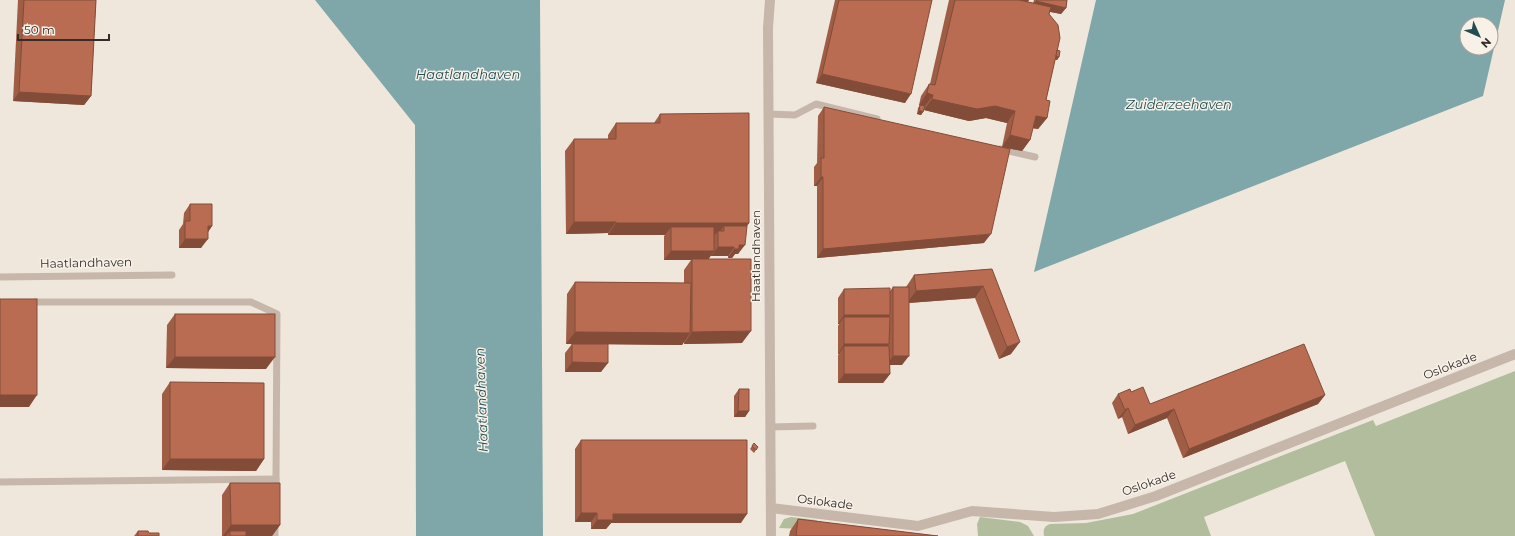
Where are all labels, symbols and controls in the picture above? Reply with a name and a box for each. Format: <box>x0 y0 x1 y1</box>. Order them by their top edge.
scale bar <box>18 16 109 42</box>
north arrow <box>1459 16 1499 56</box>
text: 50 m <box>24 22 55 37</box>
text: N <box>1478 35 1494 51</box>
water label: Haatlandhaven <box>416 66 520 82</box>
water label: Zuiderzeehaven <box>1125 96 1232 112</box>
street label: Haatlandhaven <box>748 210 763 302</box>
street label: Haatlandhaven <box>40 254 132 271</box>
water label: Haatlandhaven <box>471 348 491 452</box>
street label: Oslokade <box>1421 348 1479 383</box>
street label: Oslokade <box>1120 466 1178 499</box>
street label: Oslokade <box>796 491 854 512</box>

